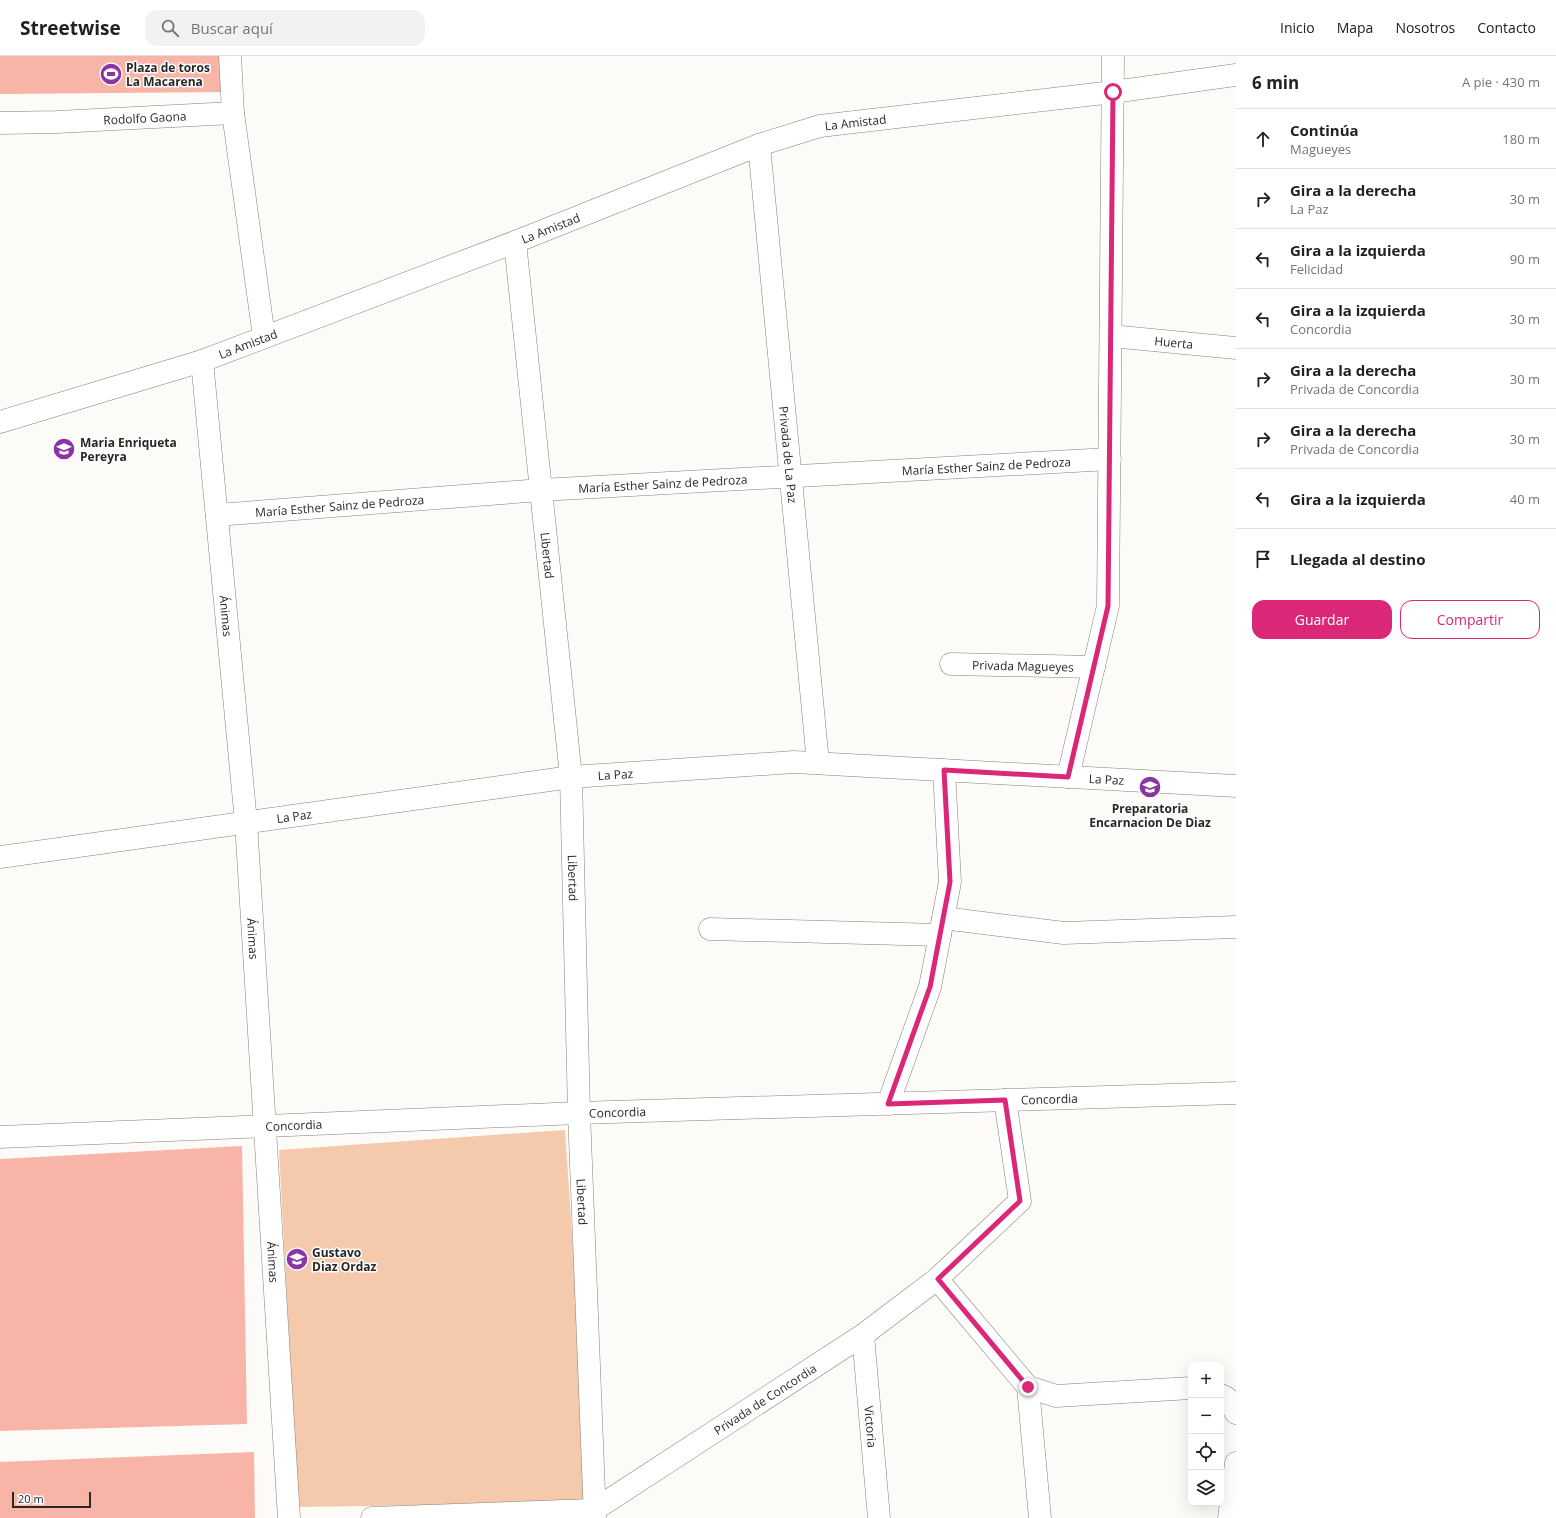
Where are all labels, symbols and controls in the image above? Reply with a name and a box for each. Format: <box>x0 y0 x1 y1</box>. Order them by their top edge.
search box <box>145 10 425 46</box>
text: Streetwise <box>20 15 121 41</box>
icon: search <box>159 17 181 39</box>
text: Buscar aquí <box>191 18 273 38</box>
text: Inicio <box>1280 18 1315 37</box>
text: Mapa <box>1337 18 1373 37</box>
text: Nosotros <box>1395 18 1455 37</box>
text: Contacto <box>1477 18 1536 37</box>
place label: Plaza de toros La Macarena <box>126 59 210 90</box>
sports icon: Plaza de toros La Macarena <box>98 61 124 87</box>
text: 6 min <box>1252 71 1299 94</box>
text: A pie · 430 m <box>1462 73 1540 91</box>
route start <box>1104 83 1122 101</box>
street label: Rodolfo Gaona <box>103 107 187 128</box>
street label: La Amistad <box>824 110 887 134</box>
text: Continúa <box>1290 120 1359 140</box>
icon: ahead <box>1252 128 1274 150</box>
text: 180 m <box>1502 130 1540 148</box>
text: Magueyes <box>1290 140 1351 158</box>
text: Gira a la derecha <box>1290 180 1416 200</box>
icon: right <box>1252 188 1274 210</box>
text: 30 m <box>1510 190 1540 208</box>
text: La Paz <box>1290 200 1329 218</box>
street label: La Amistad <box>519 209 582 247</box>
text: Gira a la izquierda <box>1290 240 1426 260</box>
icon: left <box>1252 248 1274 270</box>
text: 90 m <box>1510 250 1540 268</box>
text: Felicidad <box>1290 260 1343 278</box>
text: Gira a la izquierda <box>1290 300 1426 320</box>
icon: left <box>1252 308 1274 330</box>
text: 30 m <box>1510 310 1540 328</box>
text: Concordia <box>1290 320 1352 338</box>
street label: La Amistad <box>216 325 280 363</box>
street label: Huerta <box>1154 332 1194 352</box>
text: Gira a la derecha <box>1290 360 1416 380</box>
icon: right <box>1252 368 1274 390</box>
text: 30 m <box>1510 370 1540 388</box>
text: Privada de Concordia <box>1290 380 1419 398</box>
street label: Privada de La Paz <box>775 405 802 504</box>
text: Gira a la derecha <box>1290 420 1416 440</box>
icon: right <box>1252 428 1274 450</box>
text: 30 m <box>1510 430 1540 448</box>
place label: Maria Enriqueta Pereyra <box>80 434 177 465</box>
school or university icon: Maria Enriqueta Pereyra <box>51 436 77 462</box>
text: Privada de Concordia <box>1290 440 1419 458</box>
street label: María Esther Sainz de Pedroza <box>901 453 1071 479</box>
street label: María Esther Sainz de Pedroza <box>578 470 748 496</box>
icon: left <box>1252 488 1274 510</box>
text: Gira a la izquierda <box>1290 489 1426 509</box>
text: 40 m <box>1510 490 1540 508</box>
street label: María Esther Sainz de Pedroza <box>255 491 425 521</box>
street label: Libertad <box>537 531 559 579</box>
icon: arrive <box>1252 548 1274 570</box>
text: Llegada al destino <box>1290 549 1425 569</box>
street label: Ánimas <box>216 594 237 638</box>
button: Guardar <box>1252 600 1392 639</box>
button: Compartir <box>1400 600 1540 639</box>
street label: Privada Magueyes <box>972 656 1074 675</box>
street label: La Paz <box>597 764 634 784</box>
street label: La Paz <box>1088 770 1125 788</box>
school or university icon: Preparatoria Encarnacion De Diaz <box>1137 774 1163 800</box>
place label: Preparatoria Encarnacion De Diaz <box>1089 800 1211 831</box>
street label: La Paz <box>275 805 313 827</box>
street label: Libertad <box>564 855 582 902</box>
street label: Ánimas <box>243 917 263 960</box>
street label: Concordia <box>1021 1089 1078 1108</box>
street label: Concordia <box>589 1102 646 1121</box>
street label: Concordia <box>265 1115 323 1134</box>
street label: Libertad <box>573 1178 592 1226</box>
street label: Ánimas <box>263 1241 283 1284</box>
place label: Gustavo Diaz Ordaz <box>312 1244 377 1275</box>
school or university icon: Gustavo Diaz Ordaz <box>284 1246 310 1272</box>
street label: Privada de Concordia <box>710 1359 819 1438</box>
map controls <box>1188 1362 1224 1506</box>
button: + <box>1188 1362 1224 1398</box>
route end <box>1019 1378 1037 1396</box>
button: − <box>1188 1398 1224 1434</box>
street label: Victoria <box>861 1405 881 1448</box>
button: locate <box>1188 1434 1224 1470</box>
button: layers <box>1188 1470 1224 1506</box>
scale bar <box>12 1490 91 1509</box>
text: 20 m <box>18 1491 44 1506</box>

